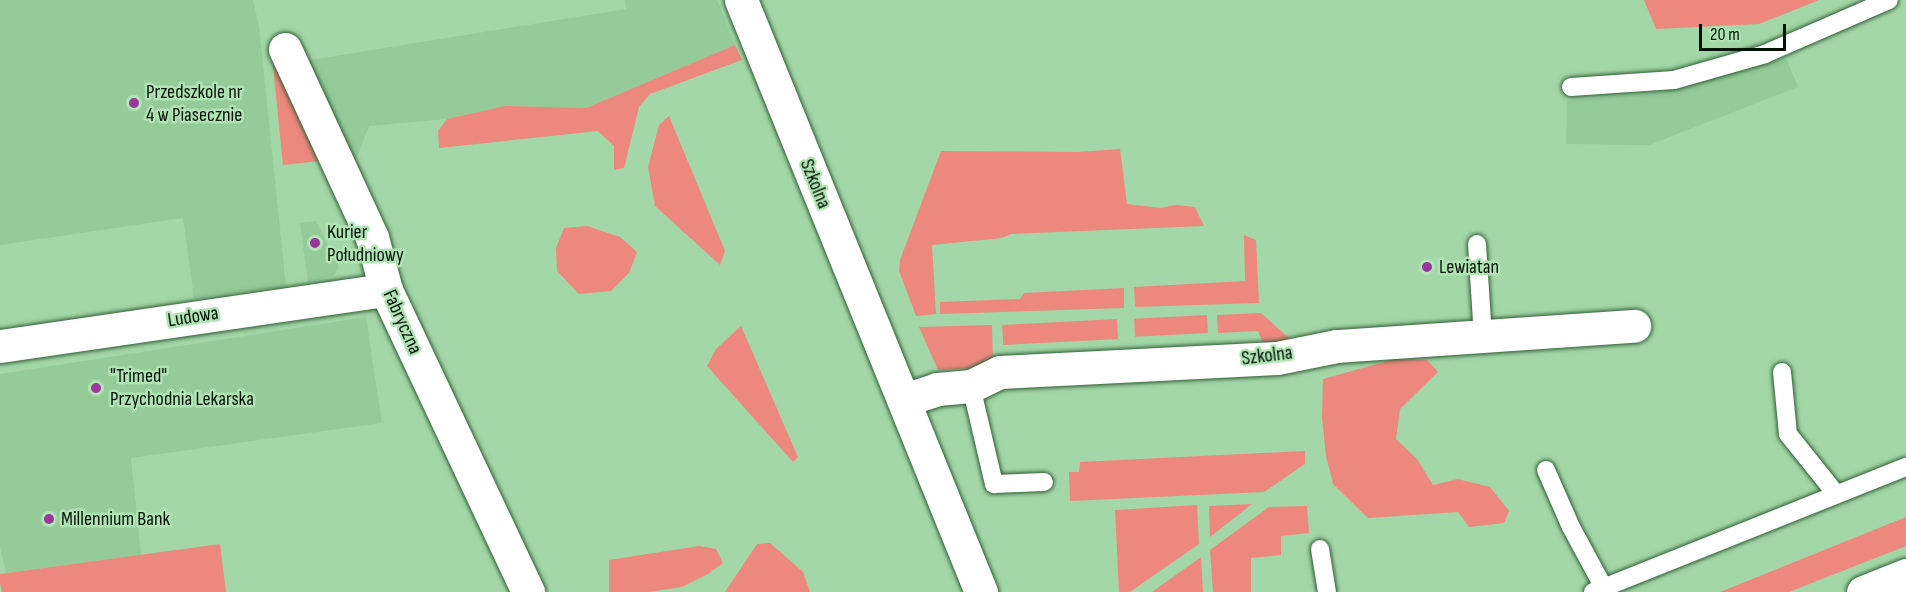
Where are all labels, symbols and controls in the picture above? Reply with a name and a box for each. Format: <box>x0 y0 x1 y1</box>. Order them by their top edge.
scale bar <box>1702 12 1789 50</box>
text: 20 m <box>1710 24 1740 45</box>
place label: Przedszkole nr 4 w Piasecznie <box>146 80 242 127</box>
marker: Przedszkole nr 4 w Piasecznie <box>127 96 141 110</box>
street label: Szkolna <box>794 156 836 212</box>
place label: Kurier Południowy <box>327 220 404 267</box>
marker: Kurier Południowy <box>308 236 322 250</box>
place label: Lewiatan <box>1439 255 1499 279</box>
marker: Lewiatan <box>1420 260 1434 274</box>
street label: Fabryczna <box>377 286 427 358</box>
street label: Ludowa <box>166 301 220 333</box>
street label: Szkolna <box>1240 341 1294 371</box>
place label: "Trimed" Przychodnia Lekarska <box>110 365 254 412</box>
marker: "Trimed" Przychodnia Lekarska <box>87 379 105 397</box>
place label: Millennium Bank <box>61 507 170 531</box>
marker: Millennium Bank <box>42 512 56 526</box>

